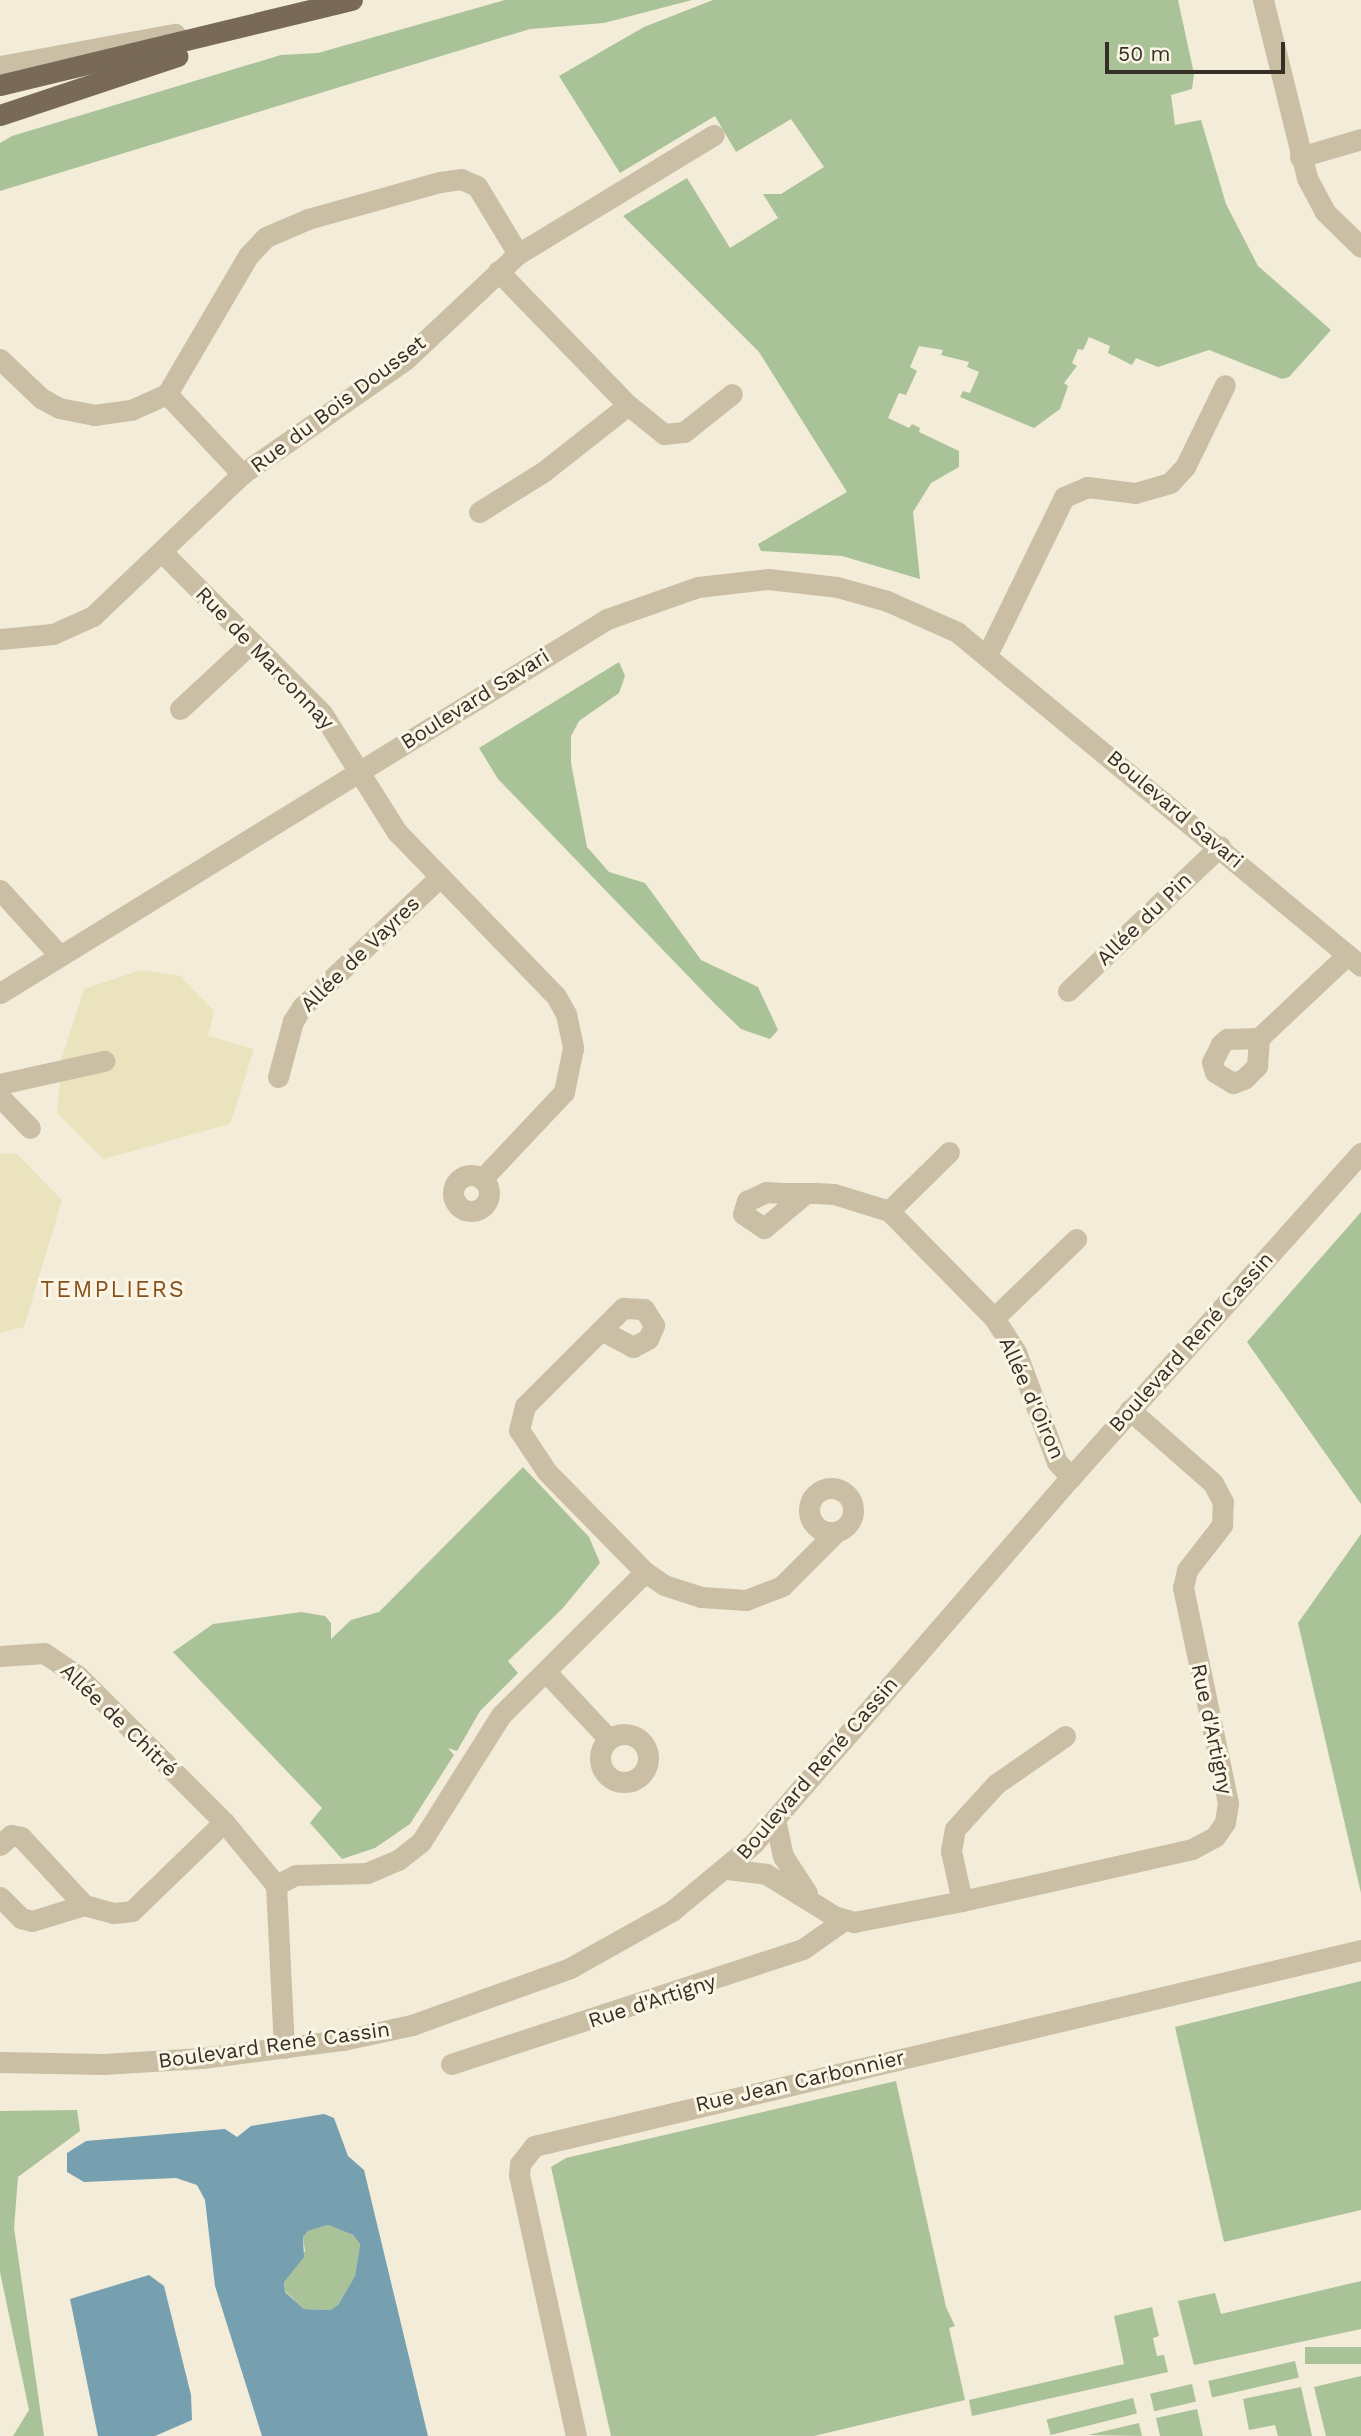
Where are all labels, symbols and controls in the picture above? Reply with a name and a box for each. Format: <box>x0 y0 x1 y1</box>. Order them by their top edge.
scale bar <box>1109 28 1289 72</box>
text: 50 m <box>1118 41 1170 66</box>
street label: Rue du Bois Dousset <box>245 330 431 478</box>
street label: Rue de Marconnay <box>190 581 340 735</box>
street label: Boulevard Savari <box>396 643 554 755</box>
street label: Boulevard Savari <box>1102 745 1248 873</box>
street label: Allée du Pin <box>1091 867 1197 971</box>
street label: Allée de Vayres <box>295 891 425 1017</box>
street label: Boulevard René Cassin <box>1103 1247 1279 1437</box>
district label: TEMPLIERS <box>41 1276 185 1304</box>
street label: Allée d'Oiron <box>994 1333 1070 1463</box>
street label: Allée de Chitré <box>55 1658 183 1782</box>
street label: Rue d'Artigny <box>1186 1661 1238 1797</box>
street label: Boulevard René Cassin <box>731 1672 903 1864</box>
street label: Rue d'Artigny <box>585 1968 719 2034</box>
street label: Boulevard René Cassin <box>157 2016 391 2074</box>
street label: Rue Jean Carbonnier <box>693 2045 907 2117</box>

